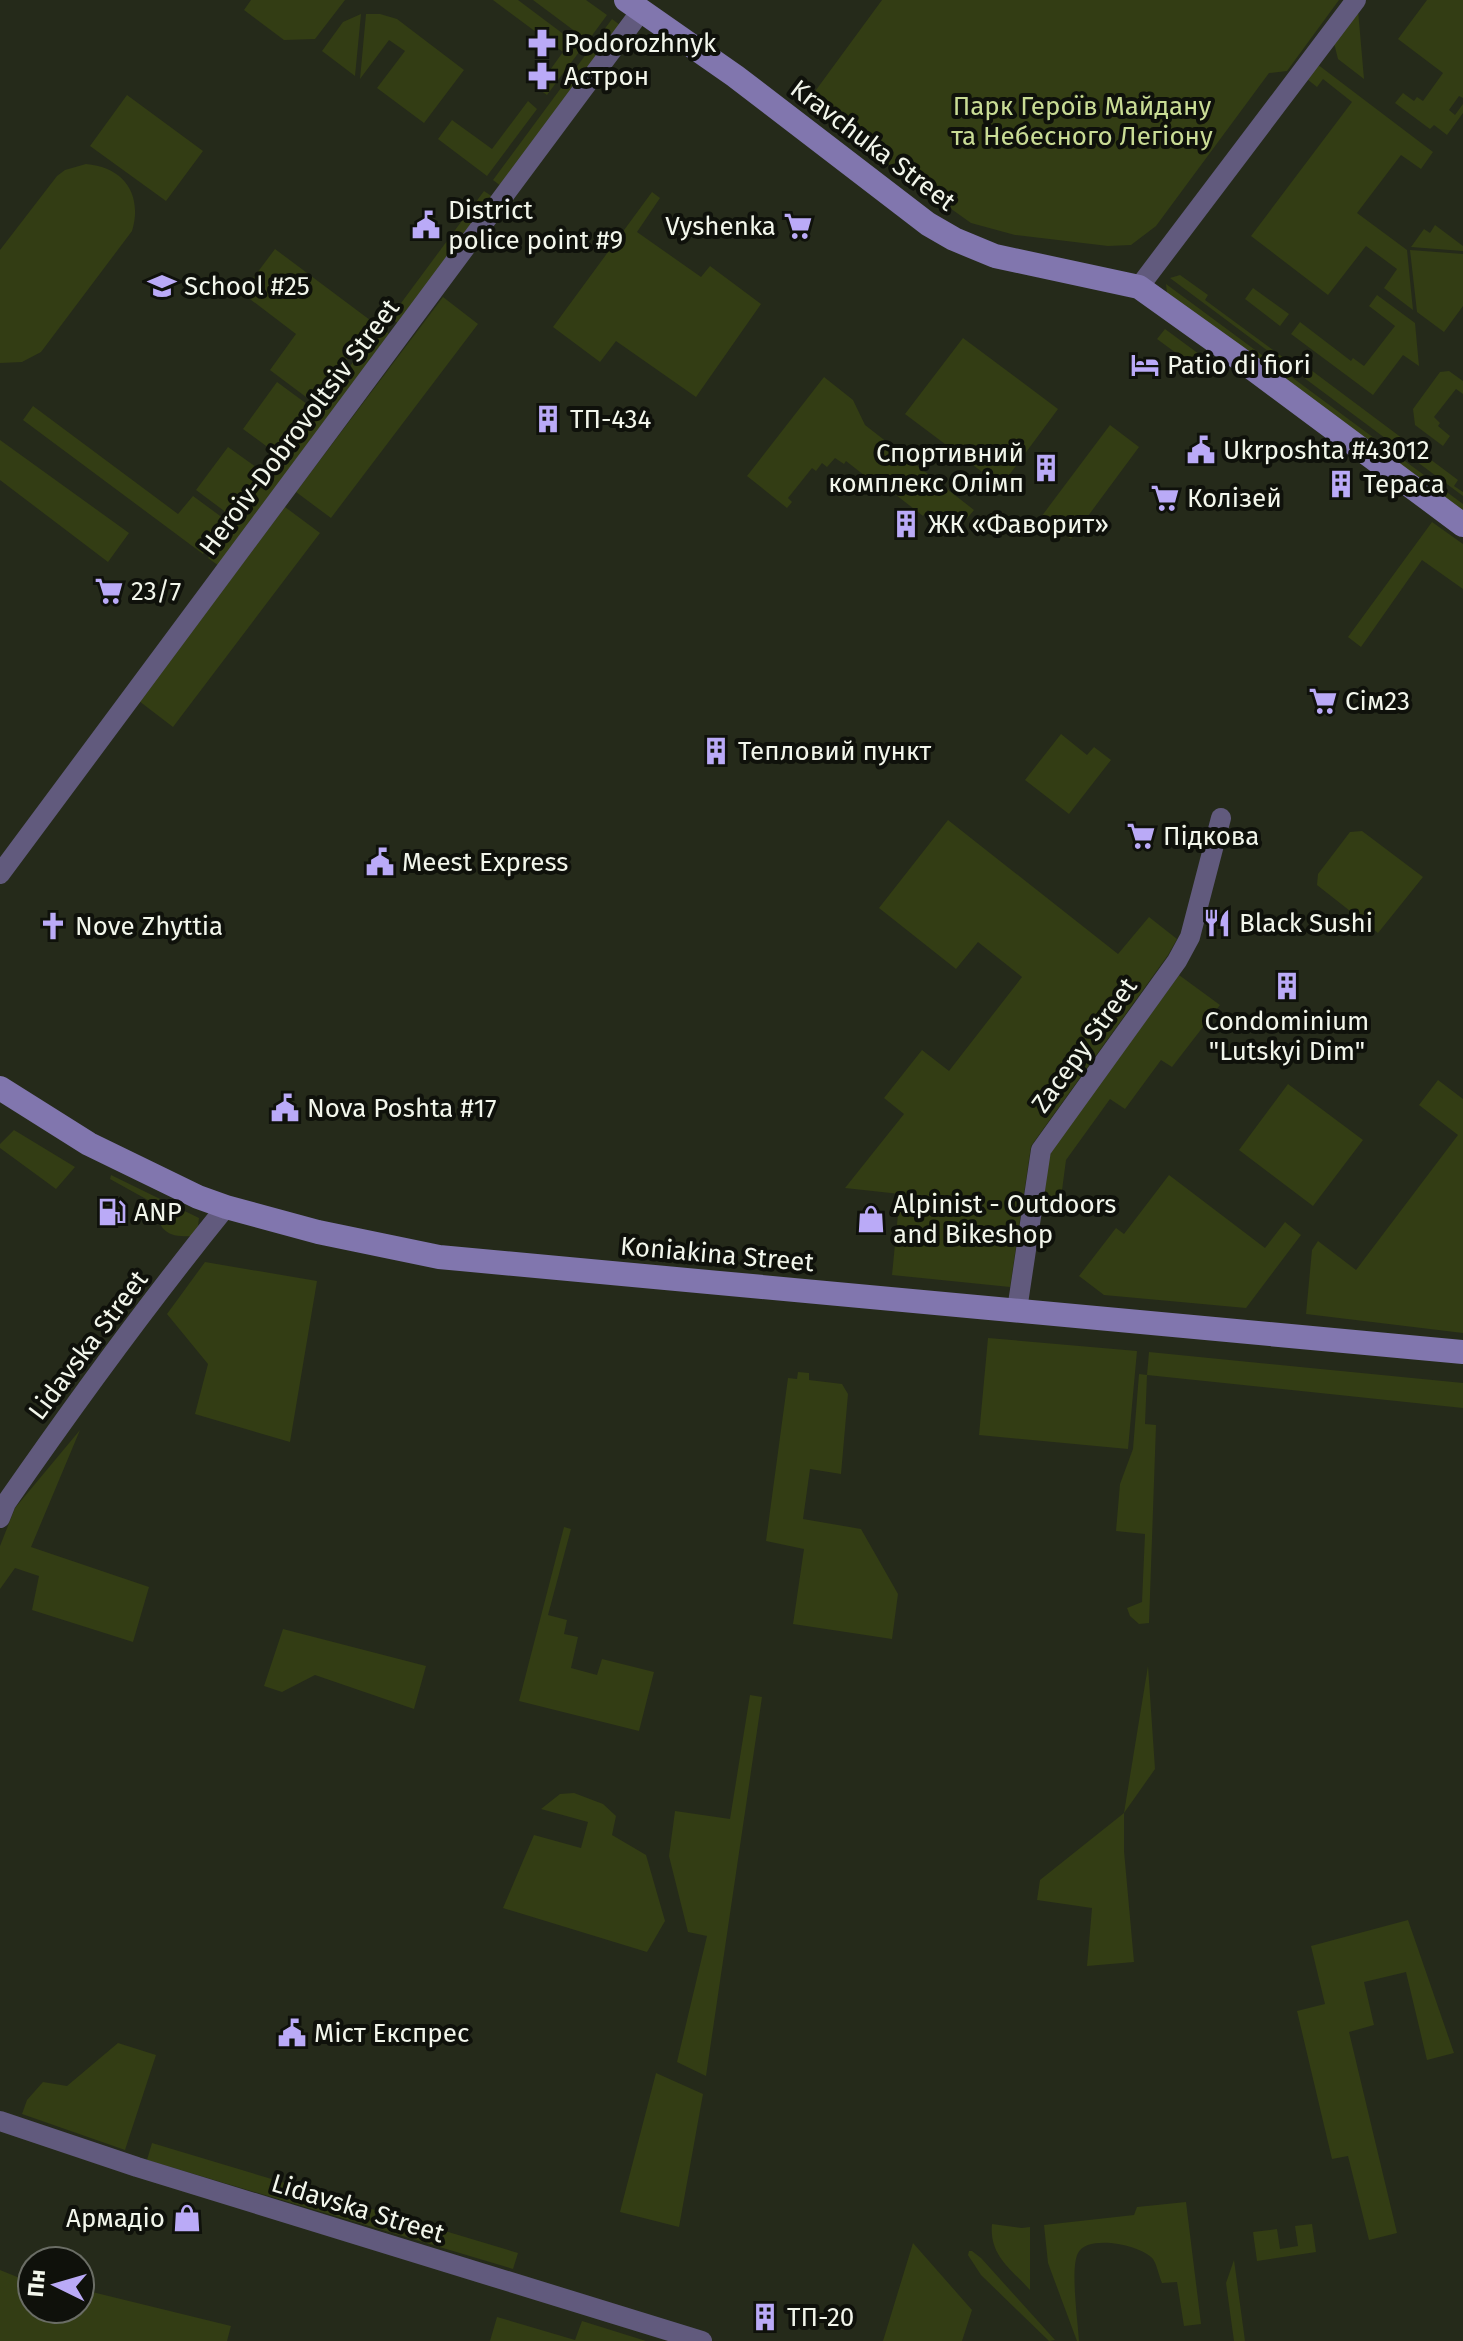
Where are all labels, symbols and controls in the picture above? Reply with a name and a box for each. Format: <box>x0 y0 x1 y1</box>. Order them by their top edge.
pharmacy icon: Podorozhnyk <box>527 28 557 58</box>
place label: Podorozhnyk <box>564 28 717 59</box>
pharmacy icon: Астрон <box>527 61 557 91</box>
place label: Астрон <box>564 61 649 92</box>
street label: Kravchuka Street <box>784 73 962 218</box>
park label: Парк Героїв Майдану та Небесного Легіону <box>951 91 1213 152</box>
place label: District police point #9 <box>448 195 623 256</box>
public building icon: District police point #9 <box>411 210 441 240</box>
place label: Vyshenka <box>665 211 776 242</box>
supermarket icon: Vyshenka <box>783 211 813 241</box>
school or university icon: School #25 <box>147 271 177 301</box>
place label: School #25 <box>184 271 310 302</box>
street label: Heroiv-Dobrovoltsiv Street <box>193 293 406 562</box>
hotel icon: Patio di fiori <box>1130 350 1160 380</box>
place label: Patio di fiori <box>1167 350 1311 381</box>
building icon: ТП-434 <box>533 404 563 434</box>
place label: ТП-434 <box>570 404 651 435</box>
public building icon: Ukrposhta #43012 <box>1186 435 1216 465</box>
place label: Ukrposhta #43012 <box>1223 435 1430 466</box>
place label: Спортивний комплекс Олімп <box>828 438 1024 499</box>
building icon: Спортивний комплекс Олімп <box>1031 453 1061 483</box>
building icon: Тераса <box>1326 469 1356 499</box>
place label: Тераса <box>1363 469 1445 500</box>
supermarket icon: Колізей <box>1150 483 1180 513</box>
place label: Колізей <box>1187 483 1282 514</box>
building icon: ЖК «Фаворит» <box>891 509 921 539</box>
place label: ЖК «Фаворит» <box>928 509 1109 540</box>
supermarket icon: 23/7 <box>94 576 124 606</box>
place label: 23/7 <box>131 576 181 607</box>
supermarket icon: Сім23 <box>1308 686 1338 716</box>
place label: Сім23 <box>1345 686 1410 717</box>
building icon: Тепловий пункт <box>701 736 731 766</box>
place label: Тепловий пункт <box>738 736 931 767</box>
supermarket icon: Підкова <box>1126 821 1156 851</box>
place label: Підкова <box>1163 821 1259 852</box>
public building icon: Meest Express <box>365 847 395 877</box>
place label: Meest Express <box>402 847 568 878</box>
restaurant icon: Black Sushi <box>1202 908 1232 938</box>
place label: Black Sushi <box>1239 908 1373 939</box>
church icon: Nove Zhyttia <box>38 911 68 941</box>
place label: Nove Zhyttia <box>75 911 223 942</box>
street label: Zacepy Street <box>1025 971 1144 1119</box>
building icon: Condominium "Lutskyi Dim" <box>1272 971 1302 1001</box>
place label: Condominium "Lutskyi Dim" <box>1205 1006 1369 1067</box>
public building icon: Nova Poshta #17 <box>270 1093 300 1123</box>
place label: Nova Poshta #17 <box>307 1093 497 1124</box>
place label: Alpinist - Outdoors and Bikeshop <box>893 1189 1116 1250</box>
fuel station icon: ANP <box>97 1197 127 1227</box>
place label: ANP <box>134 1197 182 1228</box>
shop icon: Alpinist - Outdoors and Bikeshop <box>856 1204 886 1234</box>
street label: Koniakina Street <box>619 1231 816 1278</box>
street label: Lidavska Street <box>22 1264 155 1426</box>
public building icon: Міст Експрес <box>277 2018 307 2048</box>
place label: Міст Експрес <box>314 2018 469 2049</box>
street label: Lidavska Street <box>268 2168 448 2250</box>
place label: Армадіо <box>66 2203 165 2234</box>
shop icon: Армадіо <box>172 2203 202 2233</box>
north arrow <box>16 2245 96 2325</box>
text: Пн <box>22 2268 51 2298</box>
building icon: ТП-20 <box>750 2302 780 2332</box>
place label: ТП-20 <box>787 2302 854 2333</box>

